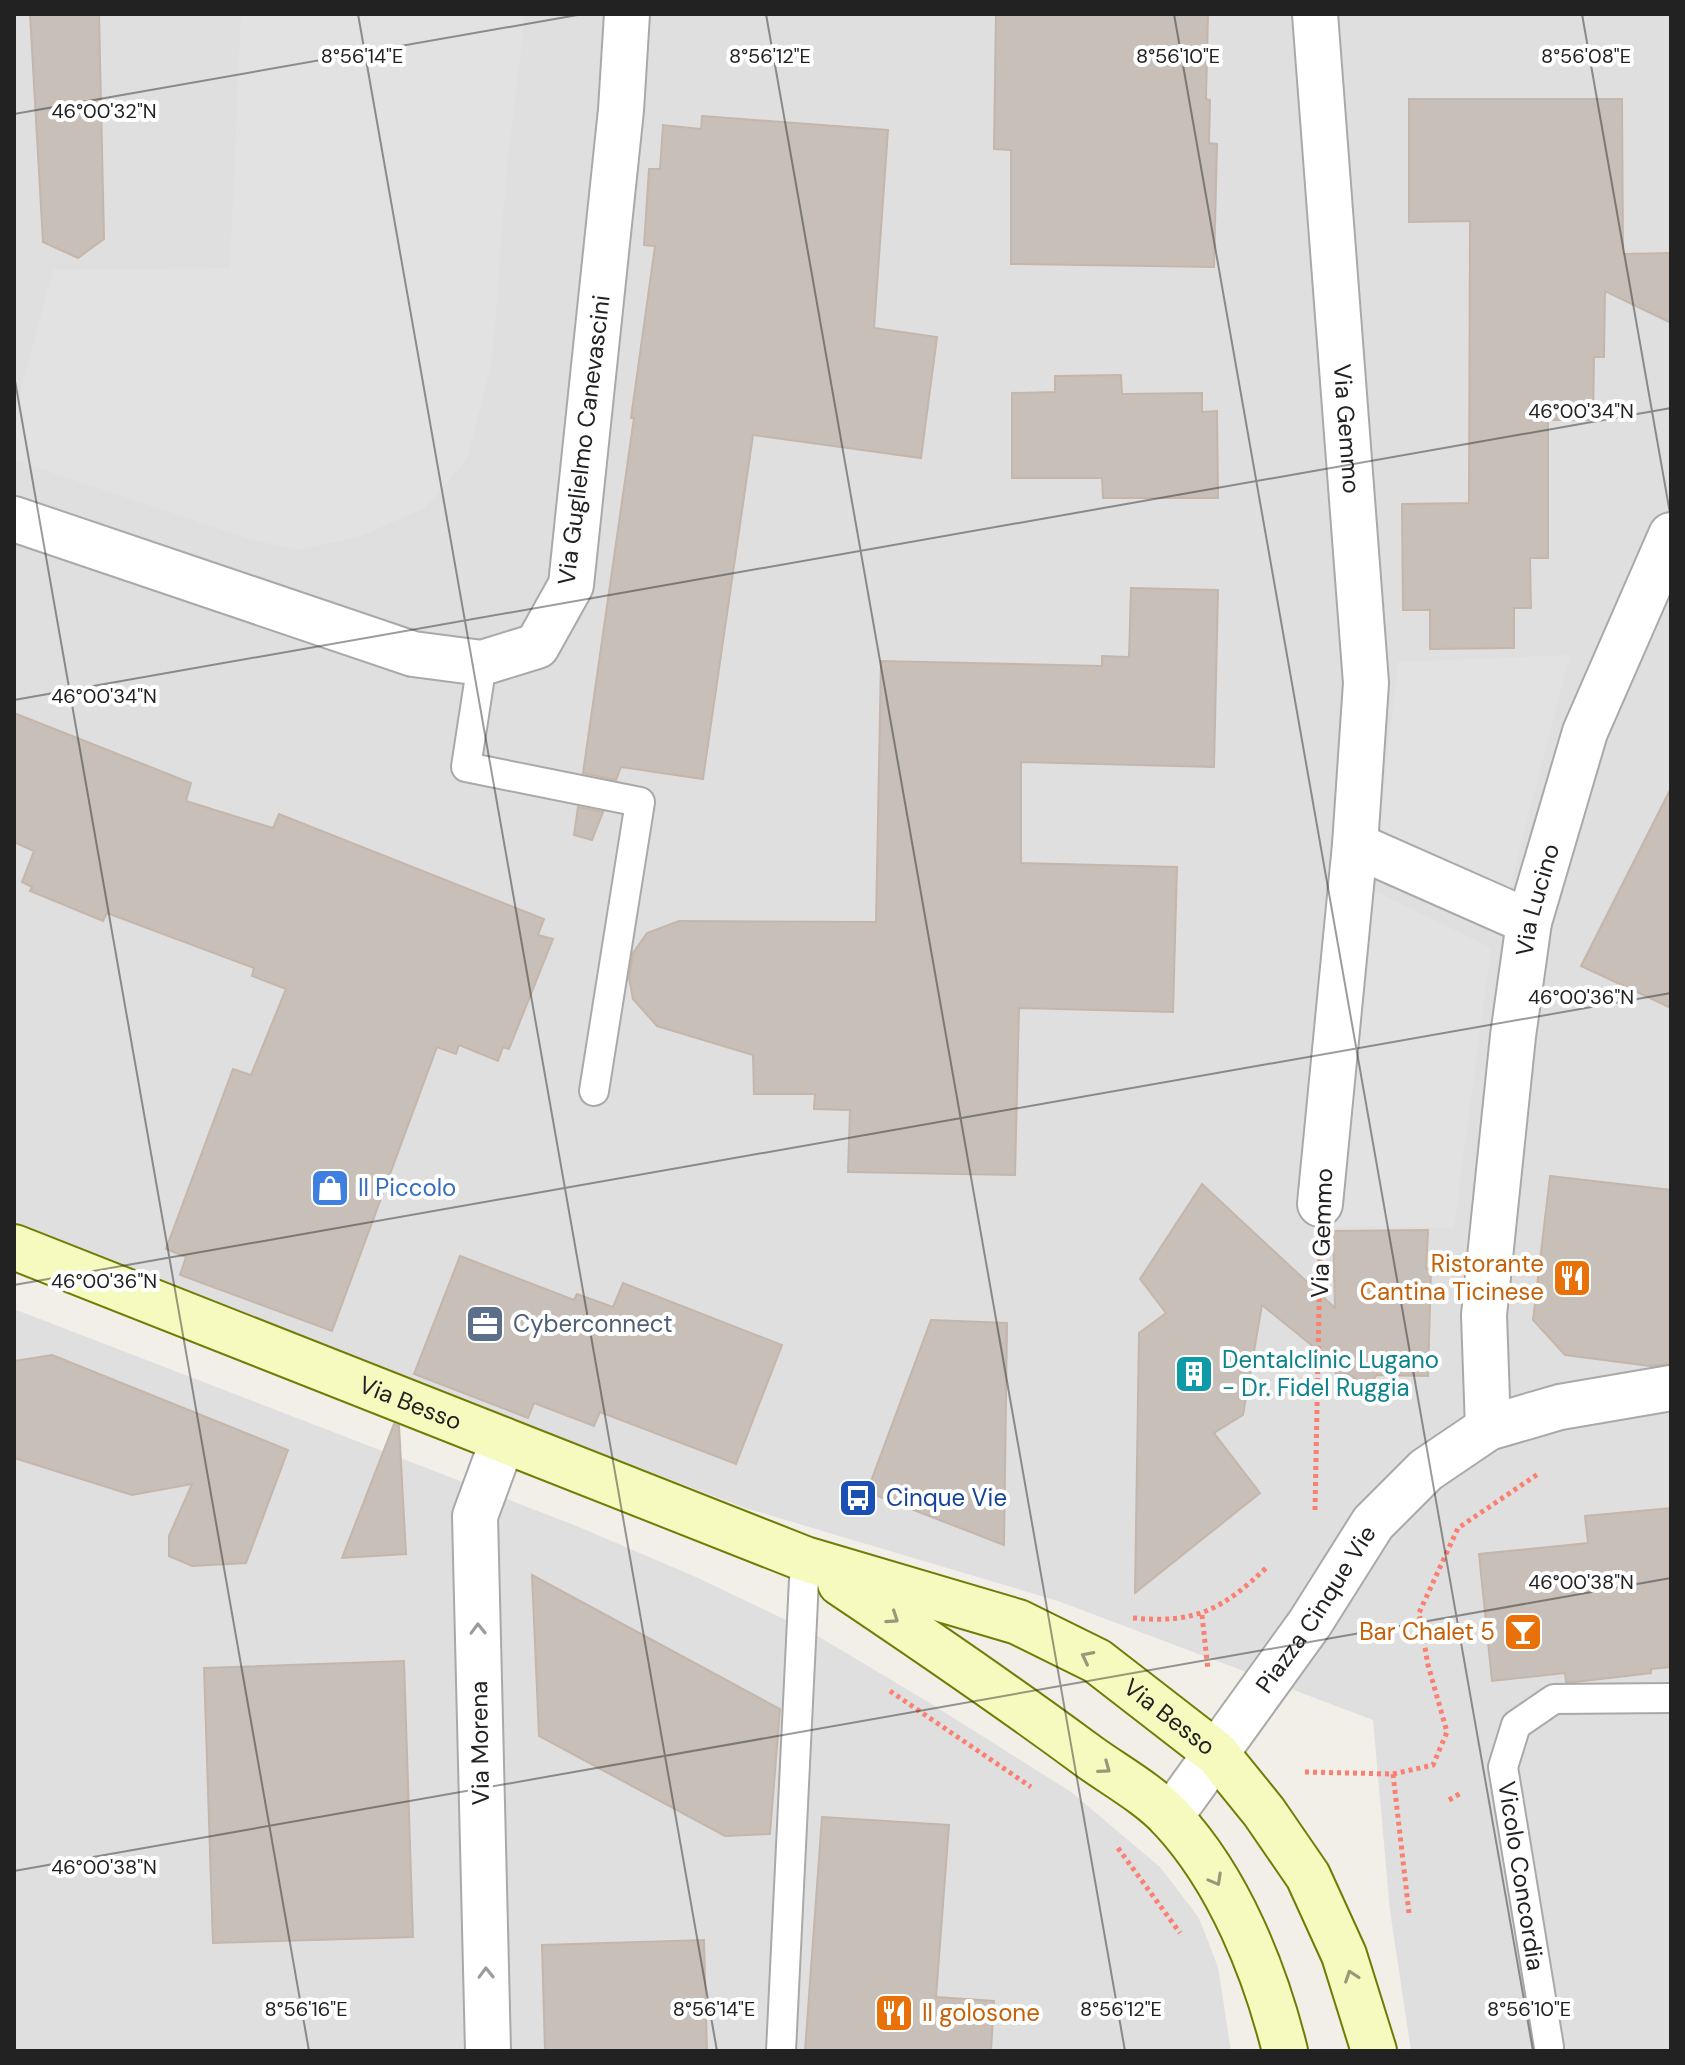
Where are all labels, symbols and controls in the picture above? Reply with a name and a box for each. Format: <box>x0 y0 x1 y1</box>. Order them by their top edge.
text: 8°56'14"E <box>321 43 403 69</box>
text: 8°56'12"E <box>729 43 811 69</box>
text: 8°56'10"E <box>1136 43 1220 69</box>
text: 8°56'08"E <box>1541 43 1631 69</box>
text: 46°00'32"N <box>51 98 157 124</box>
street label: Via Guglielmo Canevascini <box>550 293 617 587</box>
street label: Via Gemmo <box>1327 363 1368 495</box>
text: 46°00'34"N <box>1528 398 1634 424</box>
text: 46°00'34"N <box>51 683 157 709</box>
street label: Via Lucino <box>1508 840 1566 958</box>
text: 46°00'36"N <box>1528 984 1634 1010</box>
shop icon: Il Piccolo <box>309 1167 351 1209</box>
street label: Via Gemmo <box>1304 1167 1339 1299</box>
place label: Il Piccolo <box>358 1172 456 1203</box>
place label: Ristorante Cantina Ticinese <box>1360 1248 1544 1307</box>
restaurant icon: Ristorante Cantina Ticinese <box>1551 1257 1593 1299</box>
text: 46°00'36"N <box>51 1268 157 1294</box>
office icon: Cyberconnect <box>464 1303 506 1345</box>
place label: Cyberconnect <box>513 1308 673 1339</box>
place label: Dentalclinic Lugano - Dr. Fidel Ruggia <box>1222 1344 1439 1403</box>
building icon: Dentalclinic Lugano - Dr. Fidel Ruggia <box>1173 1353 1215 1395</box>
street label: Via Besso <box>355 1369 466 1437</box>
bus stop icon: Cinque Vie <box>837 1477 879 1519</box>
place label: Cinque Vie <box>886 1482 1007 1513</box>
street label: Piazza Cinque Vie <box>1249 1519 1383 1699</box>
text: 46°00'38"N <box>1528 1569 1634 1595</box>
one-way arrow <box>884 1608 898 1623</box>
bar icon: Bar Chalet 5 <box>1502 1611 1544 1653</box>
place label: Bar Chalet 5 <box>1359 1616 1495 1647</box>
one-way arrow <box>469 1622 486 1635</box>
one-way arrow <box>1081 1651 1096 1666</box>
street label: Via Besso <box>1118 1671 1222 1762</box>
street label: Via Morena <box>463 1680 496 1806</box>
one-way arrow <box>1096 1759 1110 1773</box>
street label: Vicolo Concordia <box>1491 1779 1552 1973</box>
text: 46°00'38"N <box>51 1854 157 1880</box>
one-way arrow <box>1206 1872 1221 1886</box>
one-way arrow <box>477 1966 495 1979</box>
one-way arrow <box>1345 1970 1361 1984</box>
restaurant icon: Il golosone <box>873 1992 915 2034</box>
text: 8°56'16"E <box>265 1996 347 2022</box>
text: 8°56'14"E <box>673 1996 755 2022</box>
text: 8°56'12"E <box>1080 1996 1162 2022</box>
text: 8°56'10"E <box>1487 1996 1571 2022</box>
place label: Il golosone <box>922 1997 1040 2028</box>

